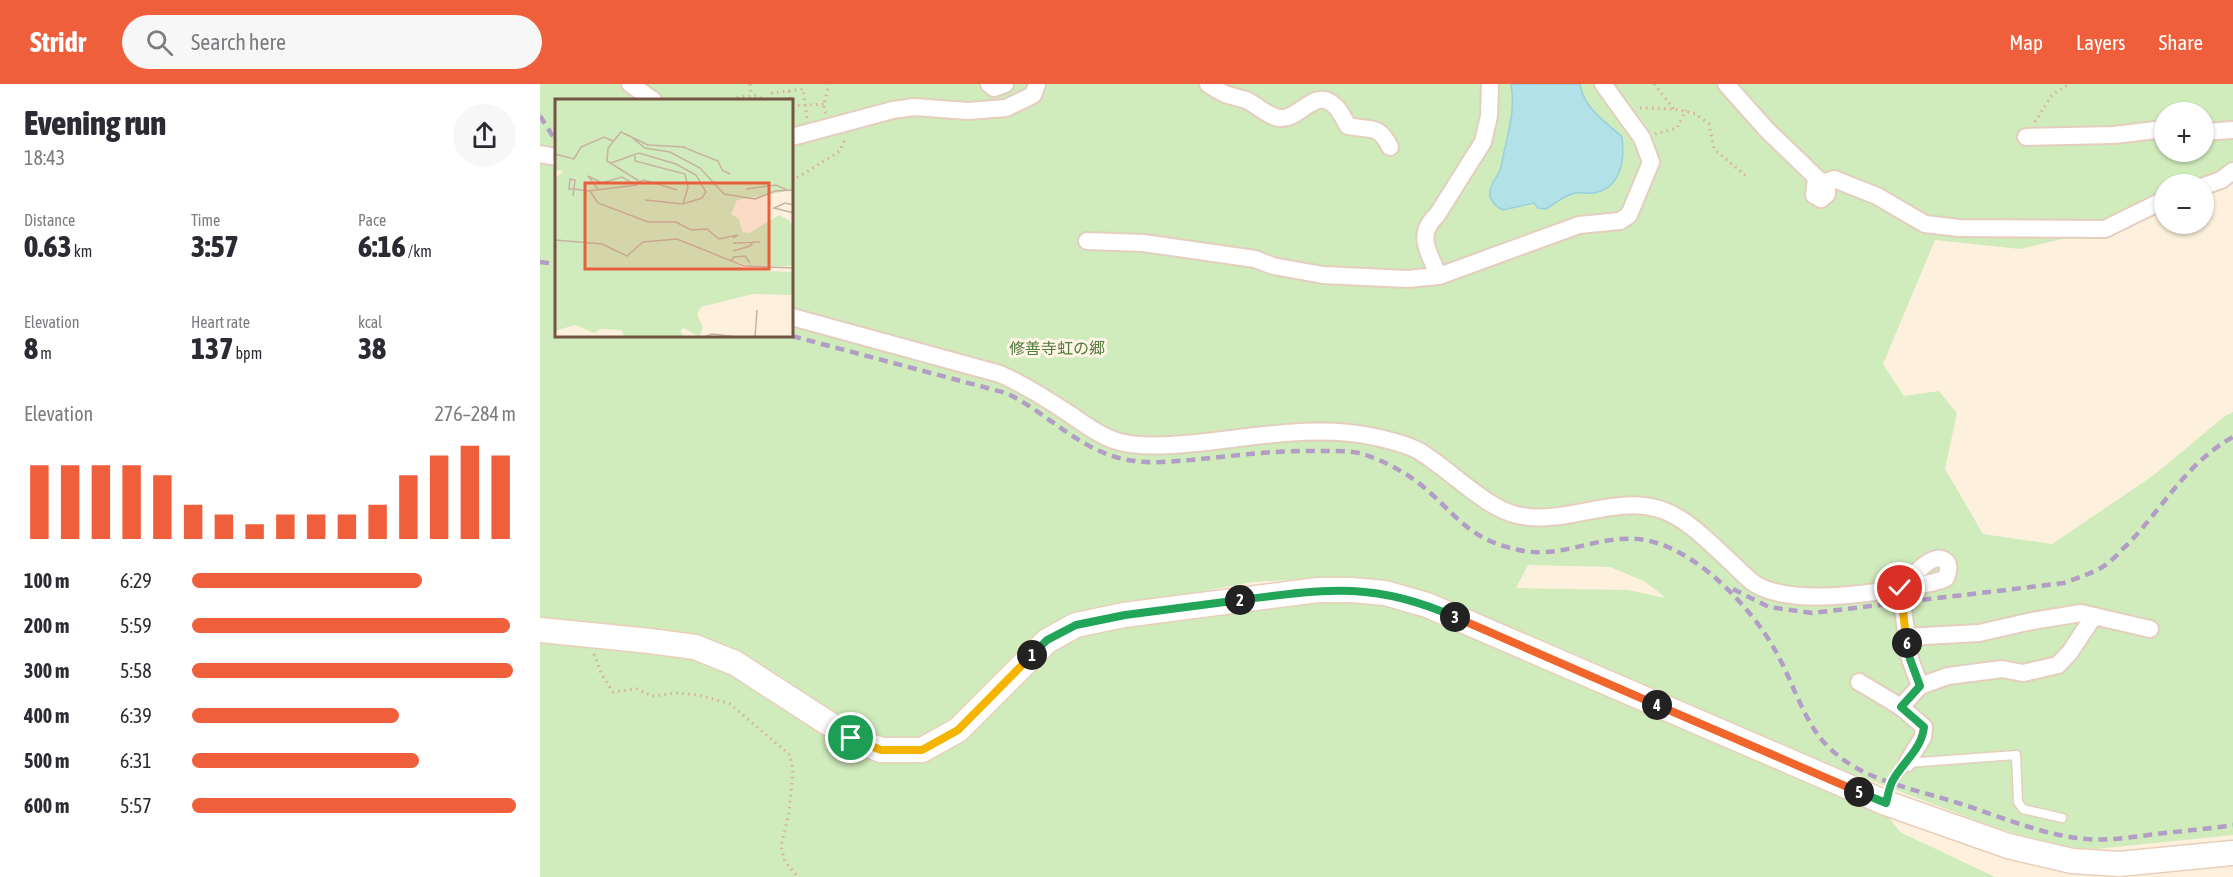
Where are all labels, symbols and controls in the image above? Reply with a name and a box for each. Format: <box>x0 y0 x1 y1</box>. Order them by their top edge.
search box <box>122 15 542 69</box>
text: Stridr <box>30 26 86 58</box>
icon: search <box>143 26 176 59</box>
text: Search here <box>191 29 286 55</box>
text: Map <box>2009 30 2043 54</box>
text: Layers <box>2076 30 2126 54</box>
text: Share <box>2159 30 2203 54</box>
inset map <box>555 99 794 338</box>
map controls <box>2154 102 2214 234</box>
button: + <box>2154 102 2214 162</box>
text: Evening run <box>24 104 166 142</box>
button: share <box>453 104 516 167</box>
text: 18:43 <box>24 146 65 169</box>
button: − <box>2154 174 2214 234</box>
text: Distance <box>24 211 75 229</box>
text: Time <box>191 211 220 229</box>
text: Pace <box>358 211 386 229</box>
text: 0.63 <box>24 229 72 263</box>
text: 3:57 <box>191 229 239 263</box>
text: 6:16 <box>358 229 406 263</box>
text: km <box>72 242 92 260</box>
text: /km <box>406 242 432 260</box>
text: Elevation <box>24 313 79 331</box>
text: Heart rate <box>191 313 250 331</box>
text: kcal <box>358 313 382 331</box>
text: 8 <box>24 331 38 365</box>
text: 137 <box>191 331 233 365</box>
text: 38 <box>358 331 386 365</box>
park label: 修善寺虹の郷 <box>1009 339 1105 357</box>
text: m <box>38 344 52 362</box>
text: bpm <box>233 344 262 362</box>
text: Elevation <box>24 402 93 425</box>
text: 276–284 m <box>434 402 516 425</box>
pin <box>1874 562 1925 613</box>
text: 100 m <box>24 569 69 592</box>
text: 6:29 <box>120 569 152 592</box>
icon: check <box>1883 571 1916 604</box>
pin: 2 <box>1225 585 1255 615</box>
text: 2 <box>1236 591 1244 609</box>
pin: 3 <box>1440 602 1470 632</box>
text: 3 <box>1451 608 1459 626</box>
text: 200 m <box>24 614 69 637</box>
text: 5:59 <box>120 614 152 637</box>
pin: 6 <box>1892 628 1922 658</box>
text: 6 <box>1903 634 1911 652</box>
pin: 1 <box>1017 640 1047 670</box>
text: 1 <box>1028 646 1036 664</box>
text: 300 m <box>24 659 69 682</box>
text: 5:58 <box>120 659 152 682</box>
pin: 4 <box>1642 690 1672 720</box>
text: 4 <box>1653 696 1661 714</box>
text: 400 m <box>24 704 69 727</box>
text: 6:39 <box>120 704 152 727</box>
pin <box>825 712 876 763</box>
icon: arrive <box>834 721 867 754</box>
text: 500 m <box>24 749 69 772</box>
text: 6:31 <box>120 749 152 772</box>
pin: 5 <box>1844 777 1874 807</box>
text: 5 <box>1855 783 1863 801</box>
text: 600 m <box>24 794 69 817</box>
text: 5:57 <box>120 794 152 817</box>

